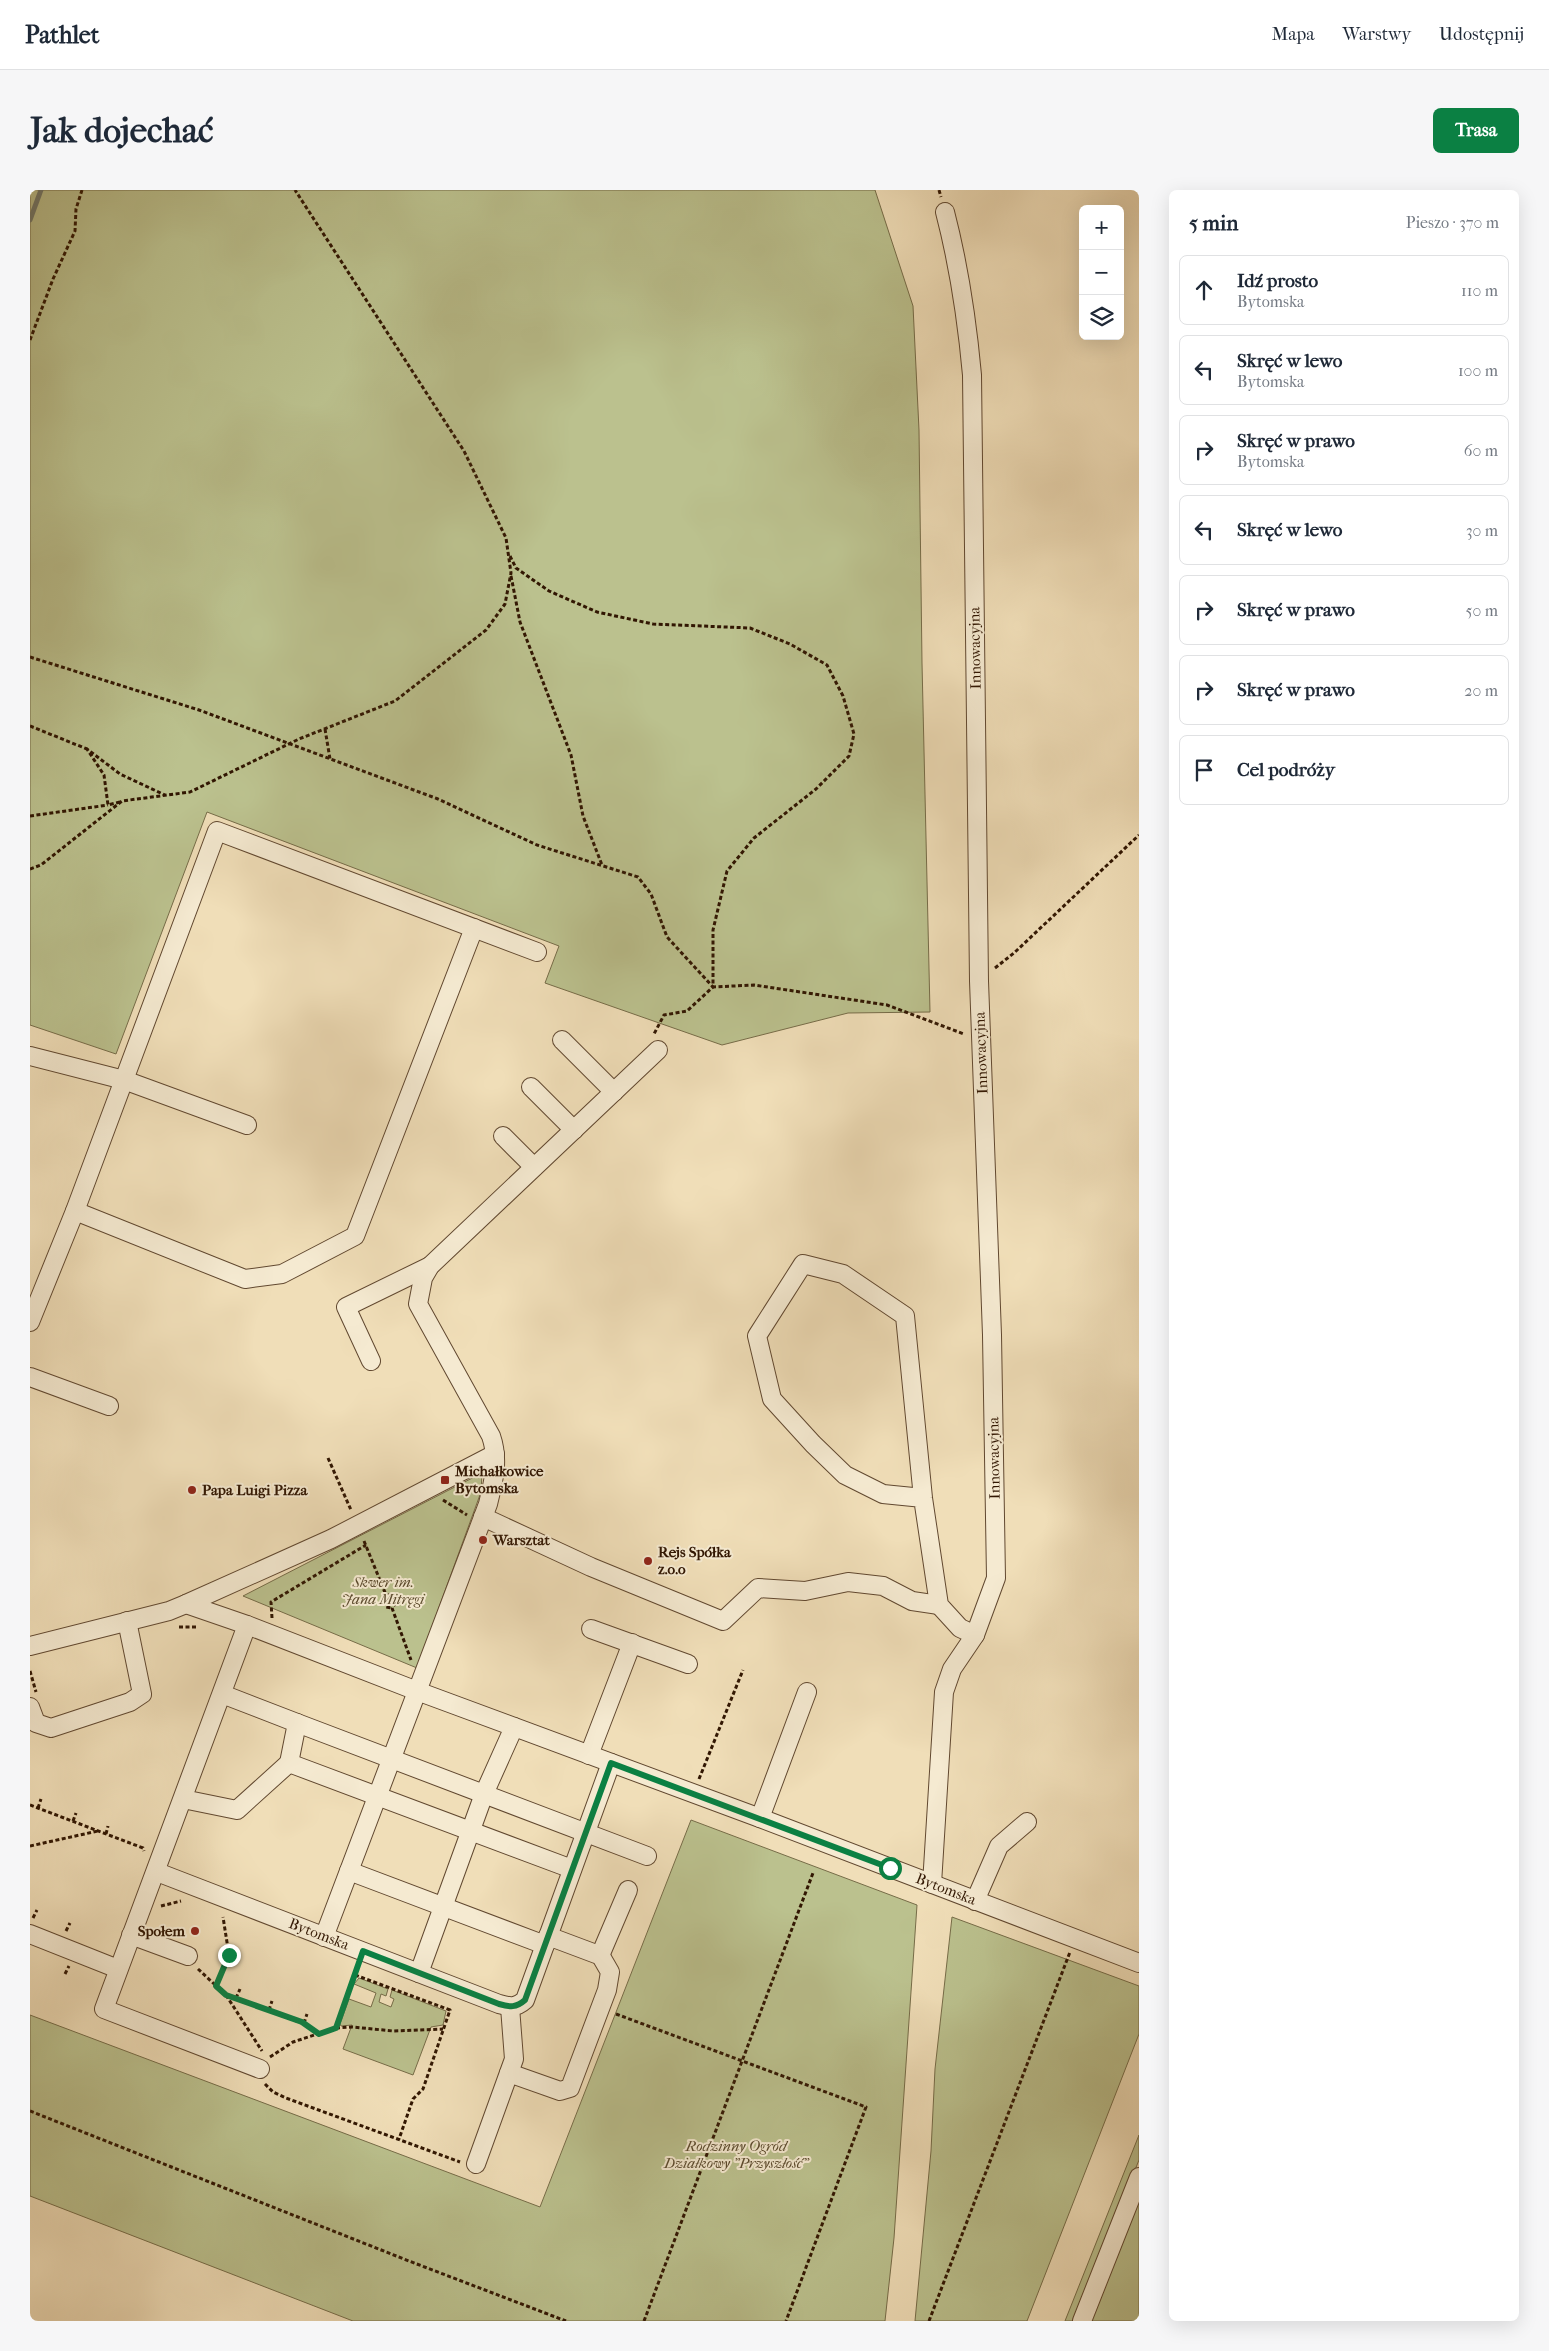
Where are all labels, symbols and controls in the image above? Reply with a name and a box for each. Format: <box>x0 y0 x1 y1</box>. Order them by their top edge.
text: Pathlet <box>25 21 99 49</box>
text: Mapa <box>1272 24 1315 45</box>
text: Warstwy <box>1343 24 1411 45</box>
text: Udostępnij <box>1439 24 1524 45</box>
button: Trasa <box>1433 108 1519 153</box>
text: Jak dojechać <box>30 110 214 151</box>
map controls <box>1079 205 1124 340</box>
button: + <box>1079 205 1124 250</box>
text: 5 min <box>1189 211 1238 235</box>
text: Pieszo · 370 m <box>1406 213 1499 232</box>
button: − <box>1079 250 1124 295</box>
text: Idź prosto <box>1237 270 1318 292</box>
icon: ahead <box>1190 276 1218 304</box>
text: 110 m <box>1461 281 1498 300</box>
text: Bytomska <box>1237 292 1304 311</box>
button: layers <box>1079 295 1124 340</box>
text: Skręć w lewo <box>1237 350 1343 372</box>
icon: left <box>1190 356 1218 384</box>
text: 100 m <box>1458 361 1498 380</box>
text: Bytomska <box>1237 372 1304 391</box>
text: Skręć w prawo <box>1237 430 1355 452</box>
icon: right <box>1190 436 1218 464</box>
text: 60 m <box>1464 441 1498 460</box>
text: Bytomska <box>1237 452 1304 471</box>
icon: left <box>1190 516 1218 544</box>
text: Skręć w lewo <box>1237 519 1343 541</box>
text: 30 m <box>1466 521 1498 540</box>
icon: right <box>1190 596 1218 624</box>
text: Skręć w prawo <box>1237 599 1355 621</box>
text: 50 m <box>1466 601 1498 620</box>
street label: Innowacyjna <box>965 606 985 689</box>
icon: right <box>1190 676 1218 704</box>
text: Skręć w prawo <box>1237 679 1355 701</box>
text: 20 m <box>1464 681 1498 700</box>
icon: arrive <box>1190 756 1218 784</box>
text: Cel podróży <box>1237 759 1335 781</box>
street label: Innowacyjna <box>971 1010 991 1095</box>
street label: Innowacyjna <box>984 1416 1004 1499</box>
place label: Michałkowice Bytomska <box>454 1462 544 1497</box>
marker: Michałkowice Bytomska <box>439 1474 451 1486</box>
place label: Papa Luigi Pizza <box>202 1481 309 1499</box>
marker: Papa Luigi Pizza <box>186 1484 198 1496</box>
place label: Warsztat <box>492 1531 550 1549</box>
marker: Warsztat <box>477 1534 489 1546</box>
place label: Rejs Spółka z.o.o <box>657 1543 732 1578</box>
marker: Rejs Spółka z.o.o <box>642 1555 654 1567</box>
park label: Skwer im. Jana Mitręgi <box>342 1573 426 1608</box>
route start <box>879 1857 902 1880</box>
street label: Bytomska <box>913 1869 980 1909</box>
street label: Bytomska <box>286 1914 353 1954</box>
place label: Społem <box>138 1922 186 1940</box>
marker: Społem <box>189 1925 201 1937</box>
route end <box>218 1944 241 1967</box>
park label: Rodzinny Ogród Działkowy "Przyszłość" <box>663 2137 809 2172</box>

